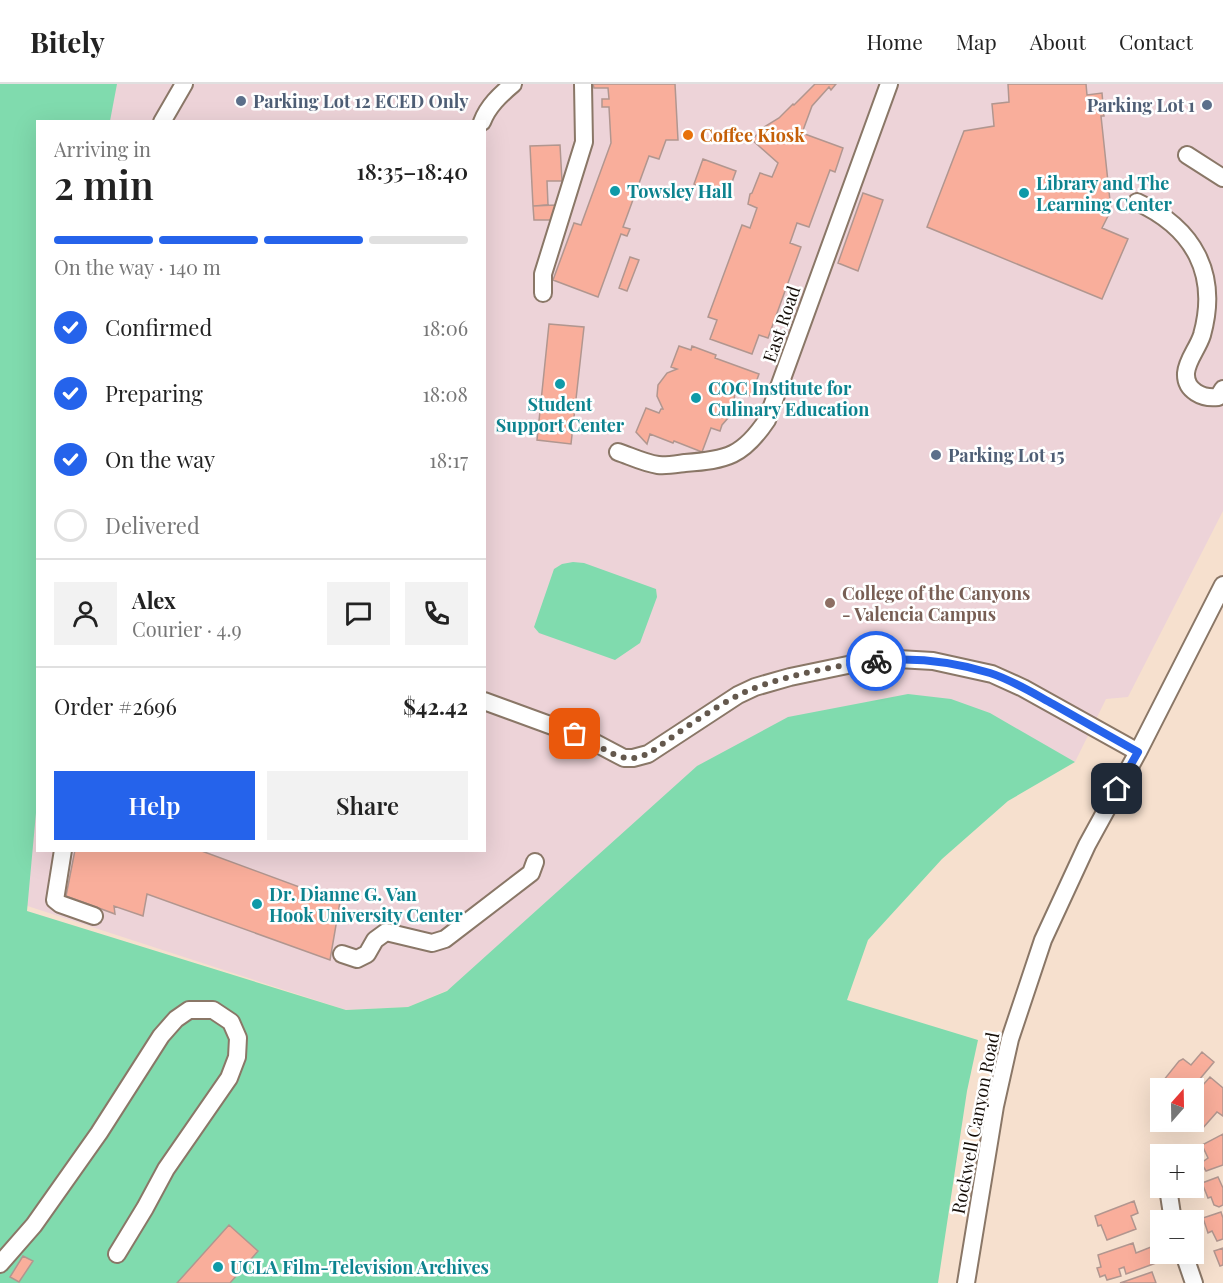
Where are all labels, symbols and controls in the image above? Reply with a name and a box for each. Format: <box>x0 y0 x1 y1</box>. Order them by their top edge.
text: Bitely <box>30 23 105 60</box>
text: Home <box>867 27 923 55</box>
text: Map <box>956 27 997 55</box>
text: About <box>1030 27 1086 55</box>
text: Contact <box>1119 27 1193 55</box>
place label: Parking Lot 12 ECED Only <box>253 89 469 113</box>
place label: Parking Lot 1 <box>1087 93 1195 117</box>
marker: Parking Lot 12 ECED Only <box>234 94 248 108</box>
marker: Parking Lot 1 <box>1200 98 1214 112</box>
place label: Coffee Kiosk <box>700 123 805 147</box>
marker: Coffee Kiosk <box>681 128 695 142</box>
text: Arriving in <box>54 135 151 162</box>
text: 18:35–18:40 <box>356 156 468 186</box>
text: 2 min <box>54 158 154 210</box>
place label: Library and The Learning Center <box>1036 171 1173 216</box>
place label: Towsley Hall <box>627 179 733 203</box>
marker: Towsley Hall <box>608 184 622 198</box>
marker: Library and The Learning Center <box>1017 186 1031 200</box>
text: On the way · 140 m <box>54 253 221 280</box>
street label: East Road <box>757 282 805 365</box>
icon: check <box>54 311 87 344</box>
text: Confirmed <box>105 312 212 342</box>
text: 18:06 <box>423 314 468 341</box>
place label: COC Institute for Culinary Education <box>708 376 869 421</box>
icon: check <box>54 377 87 410</box>
marker: Student Support Center <box>553 377 567 391</box>
text: Preparing <box>105 378 203 408</box>
text: 18:08 <box>422 380 468 407</box>
marker: COC Institute for Culinary Education <box>689 391 703 405</box>
place label: Student Support Center <box>496 392 625 437</box>
icon: check <box>54 443 87 476</box>
place label: Parking Lot 15 <box>948 443 1064 467</box>
text: On the way <box>105 444 215 474</box>
text: 18:17 <box>429 446 468 473</box>
marker: Parking Lot 15 <box>929 448 943 462</box>
text: Delivered <box>105 510 200 540</box>
place label: College of the Canyons - Valencia Campus <box>842 581 1030 626</box>
button: person <box>54 582 117 645</box>
button: chat <box>327 582 390 645</box>
button: phone <box>405 582 468 645</box>
text: Alex <box>132 585 176 615</box>
marker: College of the Canyons - Valencia Campus <box>823 596 837 610</box>
text: Courier · 4.9 <box>132 615 242 642</box>
courier <box>846 631 906 691</box>
icon: bike <box>860 645 893 678</box>
text: Order #2696 <box>54 691 177 721</box>
text: $42.42 <box>403 691 468 721</box>
pin <box>549 708 600 759</box>
icon: bag <box>558 717 591 750</box>
pin <box>1091 763 1142 814</box>
button: Help <box>54 771 255 840</box>
button: Share <box>267 771 468 840</box>
icon: home <box>1100 772 1133 805</box>
place label: Dr. Dianne G. Van Hook University Center <box>269 882 463 927</box>
marker: Dr. Dianne G. Van Hook University Center <box>250 897 264 911</box>
street label: Rockwell Canyon Road <box>946 1030 1004 1216</box>
north arrow <box>1150 1078 1204 1132</box>
map controls <box>1150 1078 1204 1264</box>
button: + <box>1150 1144 1204 1198</box>
button: − <box>1150 1210 1204 1264</box>
place label: UCLA Film-Television Archives <box>230 1255 489 1279</box>
marker: UCLA Film-Television Archives <box>211 1260 225 1274</box>

